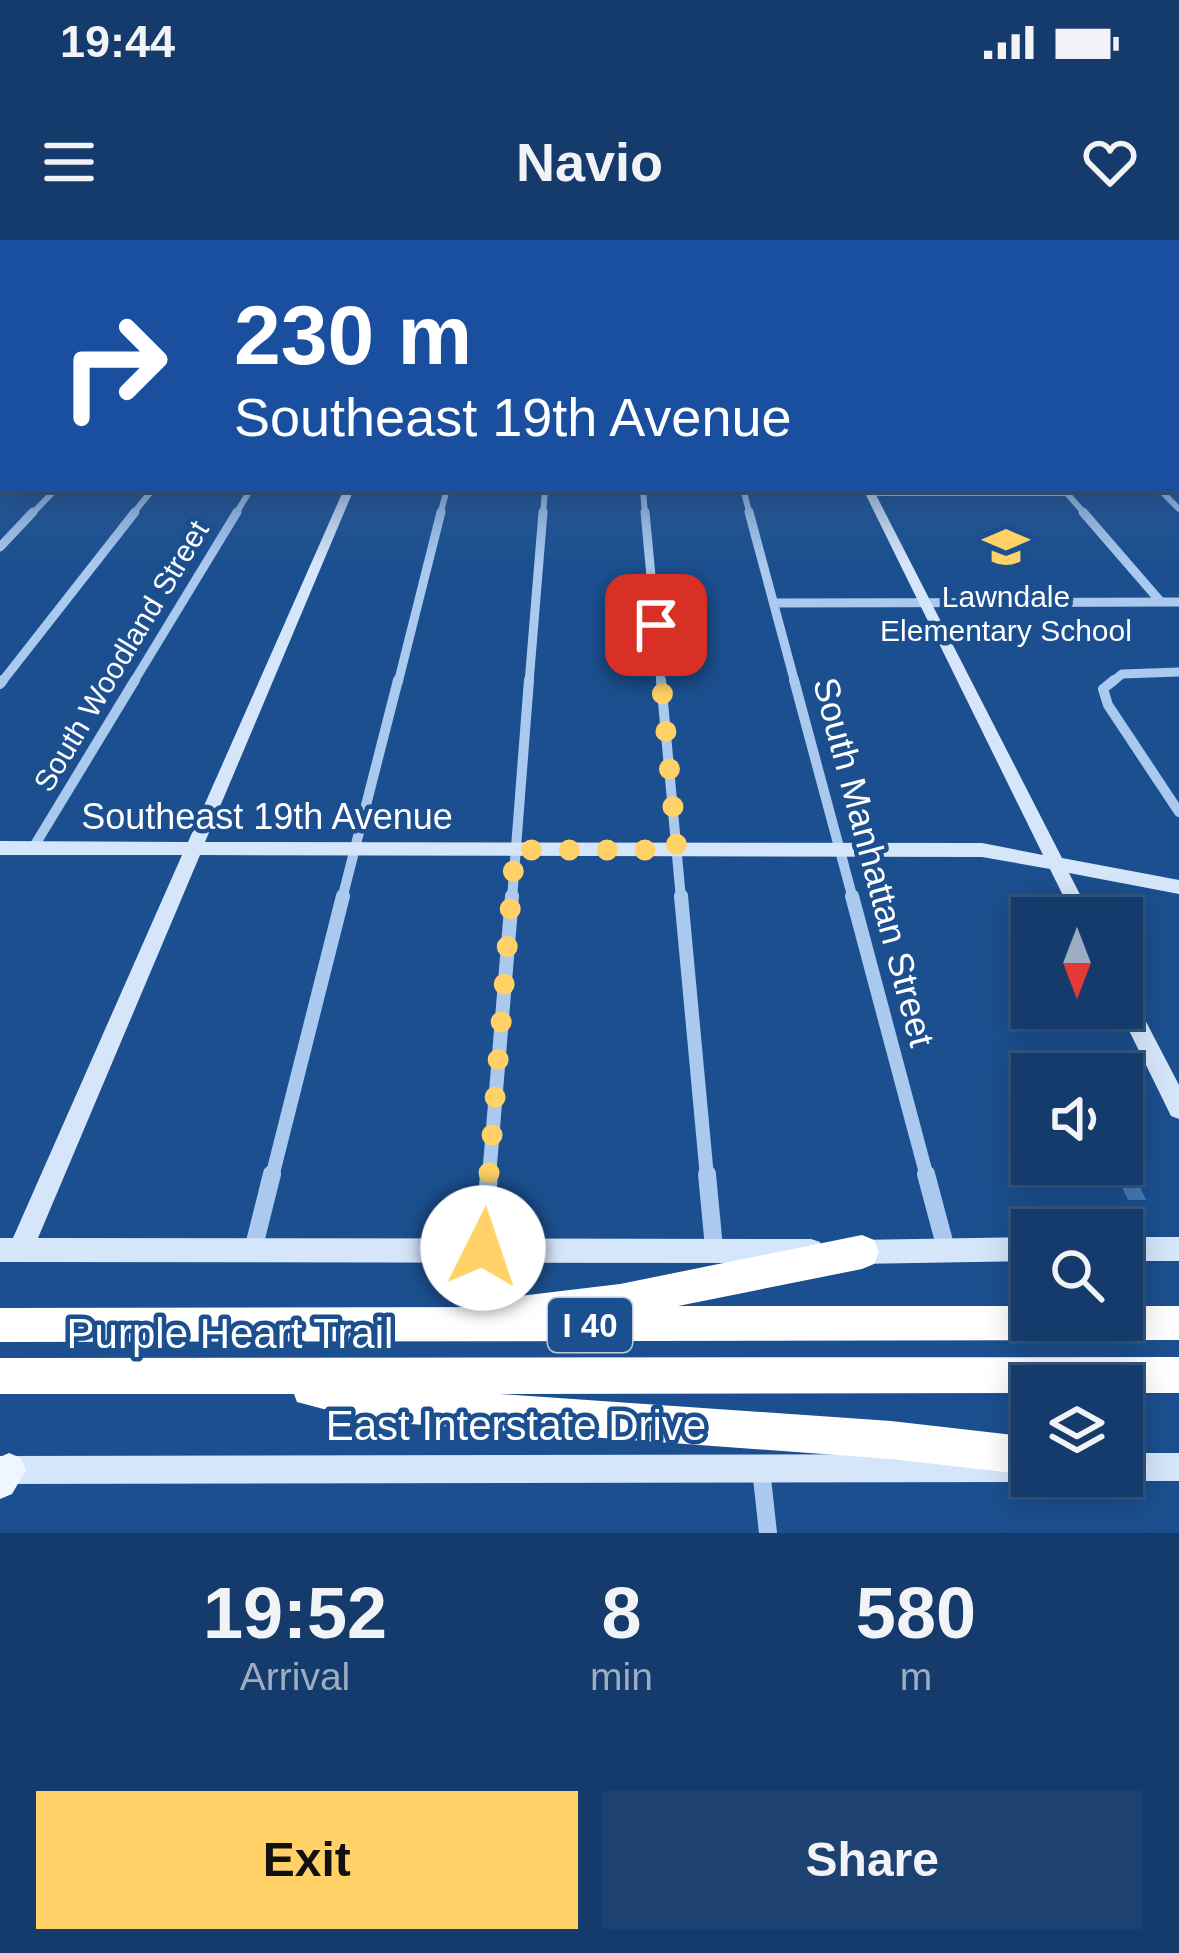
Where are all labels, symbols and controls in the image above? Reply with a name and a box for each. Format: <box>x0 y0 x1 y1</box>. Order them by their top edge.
text: 19:44 <box>60 16 175 67</box>
icon: menu <box>36 129 102 195</box>
icon: heart <box>1077 129 1143 195</box>
text: Navio <box>516 132 663 192</box>
icon: right <box>36 288 192 444</box>
text: 230 m <box>234 288 472 382</box>
text: Southeast 19th Avenue <box>234 387 791 447</box>
street label: South Woodland Street <box>27 514 215 797</box>
school or university icon: Lawndale Elementary School <box>981 522 1031 572</box>
pin <box>605 574 707 676</box>
place label: Lawndale Elementary School <box>880 580 1132 647</box>
icon: arrive <box>623 592 689 658</box>
street label: South Manhattan Street <box>805 673 943 1051</box>
street label: Southeast 19th Avenue <box>81 796 453 837</box>
north arrow <box>1011 897 1143 1029</box>
map controls <box>1011 897 1143 1497</box>
button: sound <box>1011 1053 1143 1185</box>
position arrow <box>420 1185 546 1311</box>
button: search <box>1011 1209 1143 1341</box>
road number: I 40 <box>548 1298 632 1352</box>
street label: Purple Heart Trail <box>67 1310 393 1357</box>
button: layers <box>1011 1365 1143 1497</box>
street label: East Interstate Drive <box>326 1402 706 1449</box>
text: 19:52 <box>203 1573 387 1653</box>
text: 8 <box>601 1573 642 1653</box>
text: 580 <box>856 1573 976 1653</box>
text: Arrival <box>240 1655 350 1698</box>
text: min <box>590 1655 653 1698</box>
text: m <box>900 1655 932 1698</box>
button: Exit <box>36 1791 578 1929</box>
button: Share <box>602 1791 1143 1929</box>

